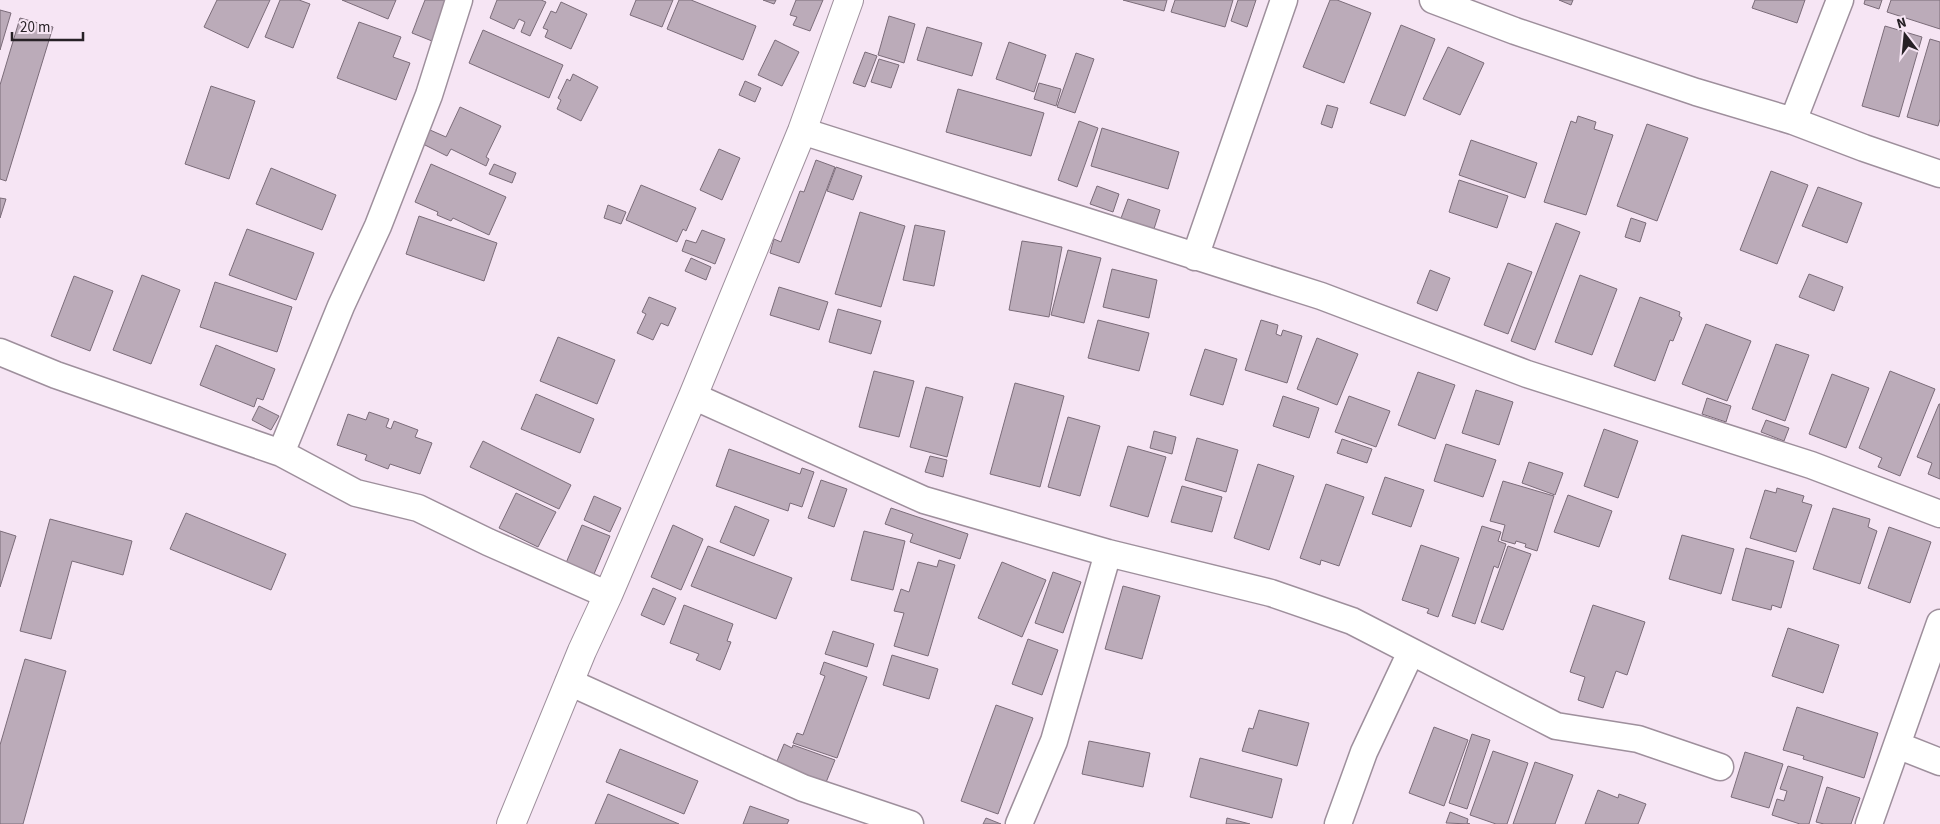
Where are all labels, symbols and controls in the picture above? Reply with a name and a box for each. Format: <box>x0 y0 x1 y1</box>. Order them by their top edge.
scale bar <box>12 10 84 42</box>
north arrow <box>1880 10 1930 60</box>
text: N <box>1894 13 1909 34</box>
text: 20 m <box>20 17 50 38</box>

